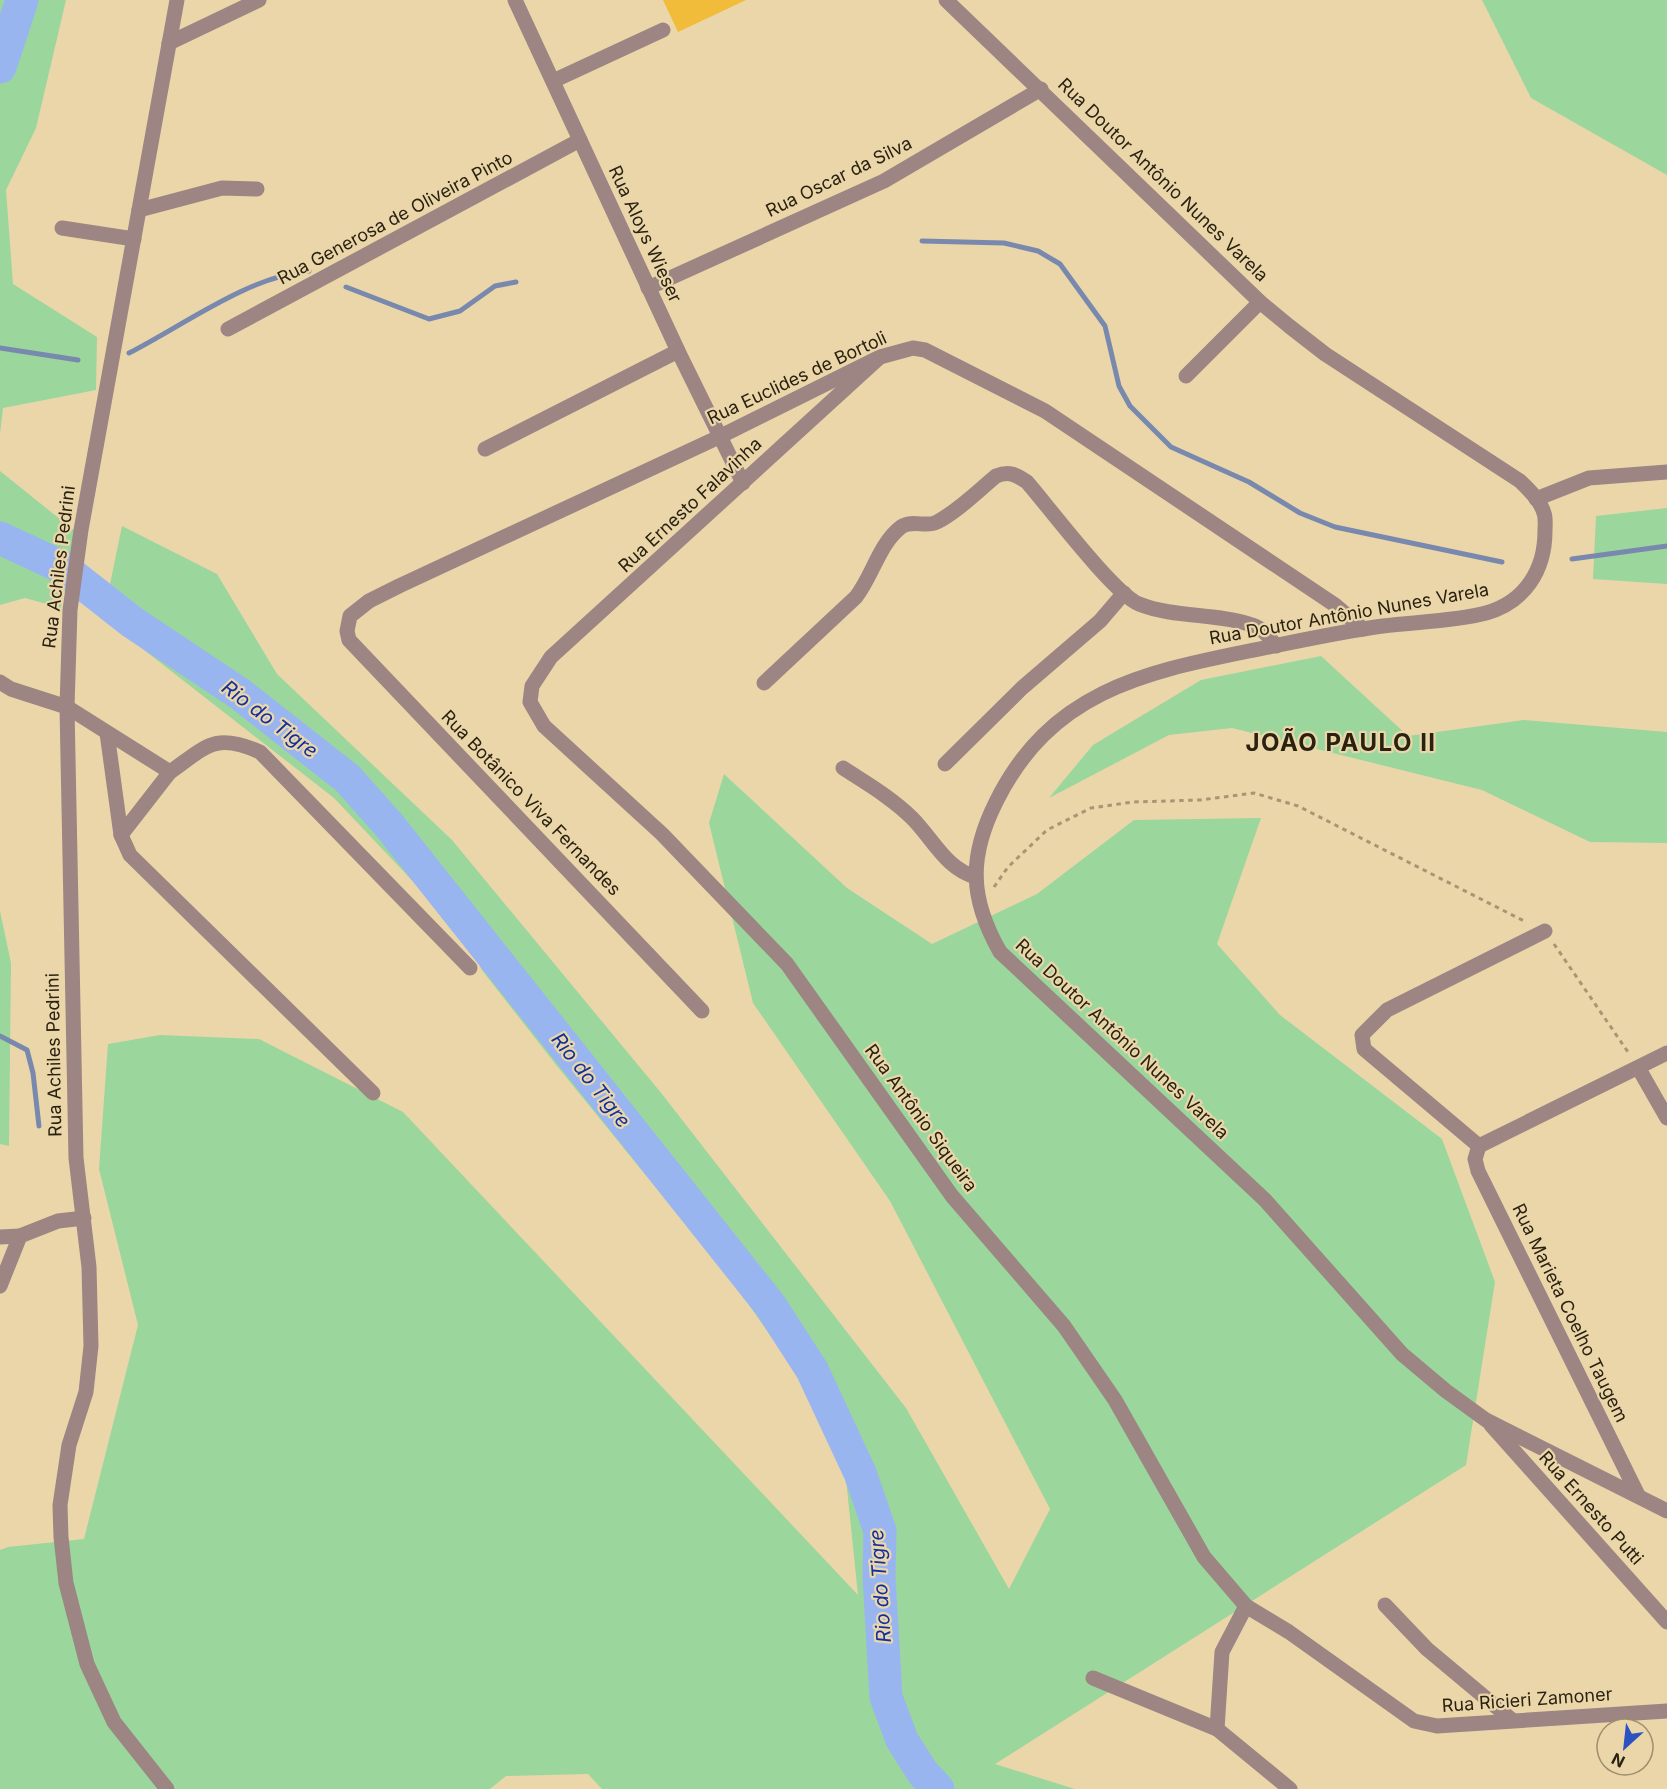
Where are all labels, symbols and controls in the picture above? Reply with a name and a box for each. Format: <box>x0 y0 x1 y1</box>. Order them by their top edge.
street label: Rua Doutor Antônio Nunes Varela <box>1054 74 1273 286</box>
street label: Rua Oscar da Silva <box>762 132 915 221</box>
street label: Rua Generosa de Oliveira Pinto <box>274 147 516 289</box>
street label: Rua Aloys Wieser <box>605 162 686 306</box>
street label: Rua Euclides de Bortoli <box>704 327 890 428</box>
street label: Rua Ernesto Falavinha <box>614 433 766 576</box>
street label: Rua Achiles Pedrini <box>38 484 79 650</box>
street label: Rua Doutor Antônio Nunes Varela <box>1207 579 1490 648</box>
water label: Rio do Tigre <box>217 675 323 763</box>
street label: Rua Botânico Viva Fernandes <box>437 706 625 900</box>
district label: JOÃO PAULO II <box>1245 727 1437 757</box>
street label: Rua Doutor Antônio Nunes Varela <box>1011 934 1233 1143</box>
street label: Rua Achiles Pedrini <box>42 973 65 1137</box>
water label: Rio do Tigre <box>546 1028 636 1132</box>
street label: Rua Antônio Siqueira <box>861 1040 982 1196</box>
street label: Rua Marieta Coelho Taugem <box>1508 1200 1633 1425</box>
street label: Rua Ernesto Putti <box>1535 1447 1648 1569</box>
water label: Rio do Tigre <box>864 1528 896 1644</box>
street label: Rua Ricieri Zamoner <box>1441 1683 1613 1716</box>
north arrow <box>1595 1717 1655 1777</box>
text: N <box>1608 1749 1628 1772</box>

